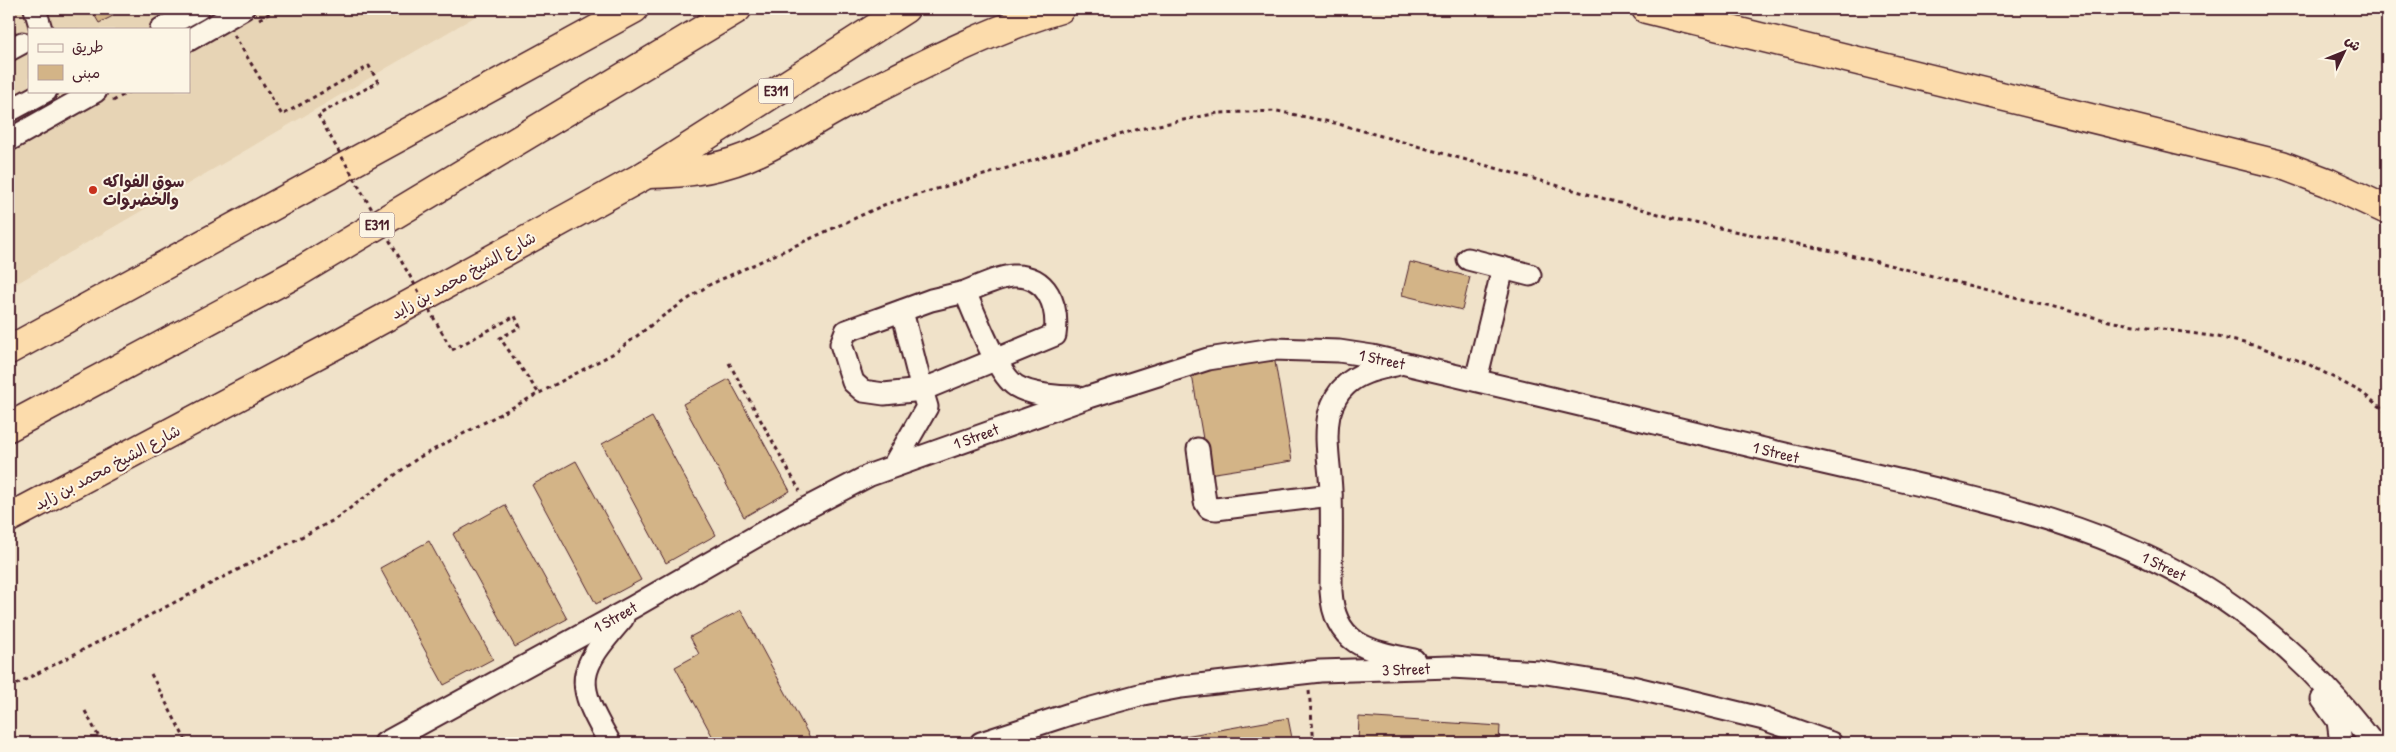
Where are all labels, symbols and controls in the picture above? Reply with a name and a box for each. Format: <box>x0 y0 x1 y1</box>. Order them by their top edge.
legend <box>28 28 190 92</box>
north arrow <box>2318 28 2368 78</box>
text: ش <box>2342 31 2366 55</box>
text: طريق <box>72 36 104 57</box>
text: مبنى <box>72 62 100 83</box>
road number: E311 <box>758 78 794 104</box>
place label: سوق الفواكه والخضروات <box>103 170 184 210</box>
marker: سوق الفواكه والخضروات <box>87 184 99 196</box>
road number: E311 <box>360 212 394 238</box>
street label: شارع الشيخ محمد بن زايد <box>386 226 540 325</box>
street label: 1 Street <box>1357 343 1408 375</box>
street label: 1 Street <box>950 418 1002 454</box>
street label: شارع الشيخ محمد بن زايد <box>30 419 185 516</box>
street label: 1 Street <box>1751 436 1802 468</box>
street label: 1 Street <box>2138 546 2190 586</box>
street label: 1 Street <box>589 596 641 638</box>
street label: 3 Street <box>1382 657 1431 681</box>

